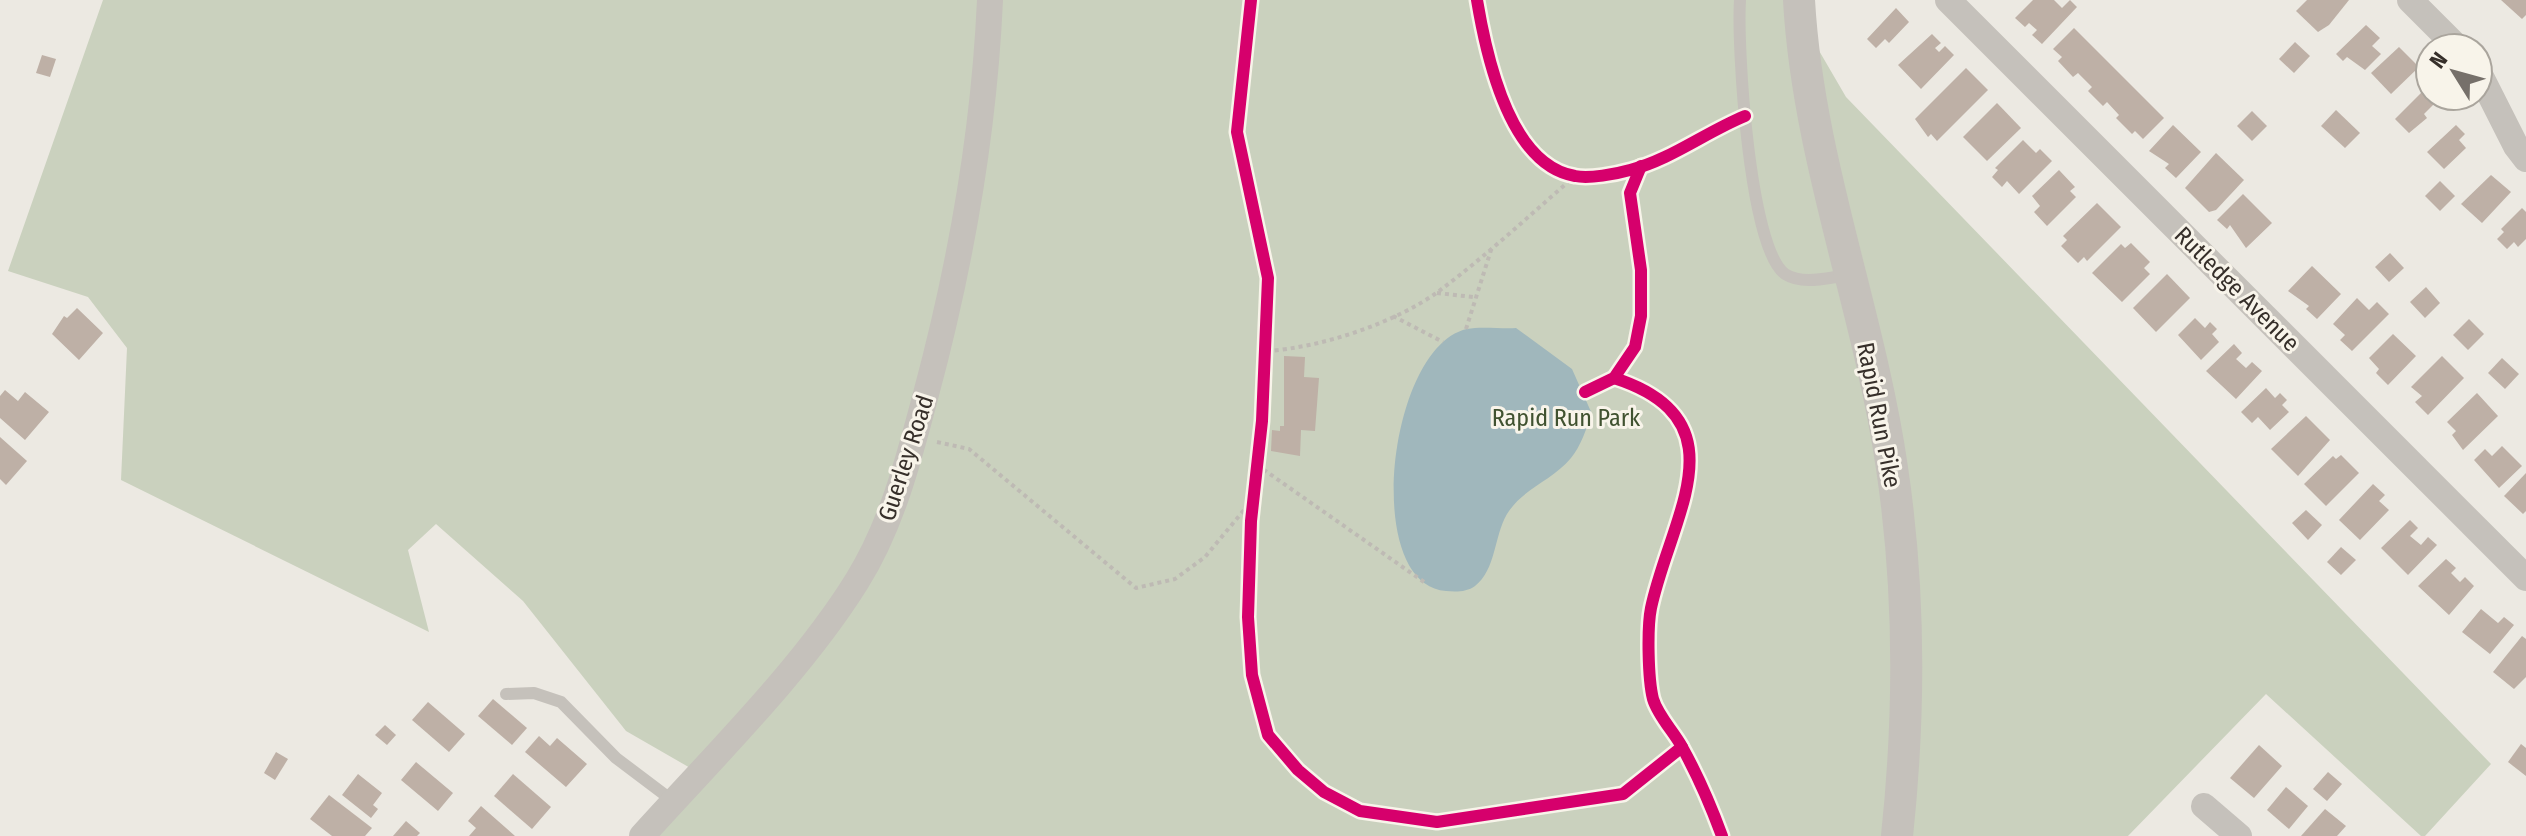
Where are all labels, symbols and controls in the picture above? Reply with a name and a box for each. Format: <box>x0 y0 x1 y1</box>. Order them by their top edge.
north arrow <box>2414 32 2494 112</box>
text: N <box>2424 47 2453 74</box>
street label: Rutledge Avenue <box>2169 221 2305 357</box>
street label: Rapid Run Pike <box>1851 340 1907 490</box>
street label: Guerley Road <box>873 392 939 524</box>
park label: Rapid Run Park <box>1492 404 1641 432</box>

